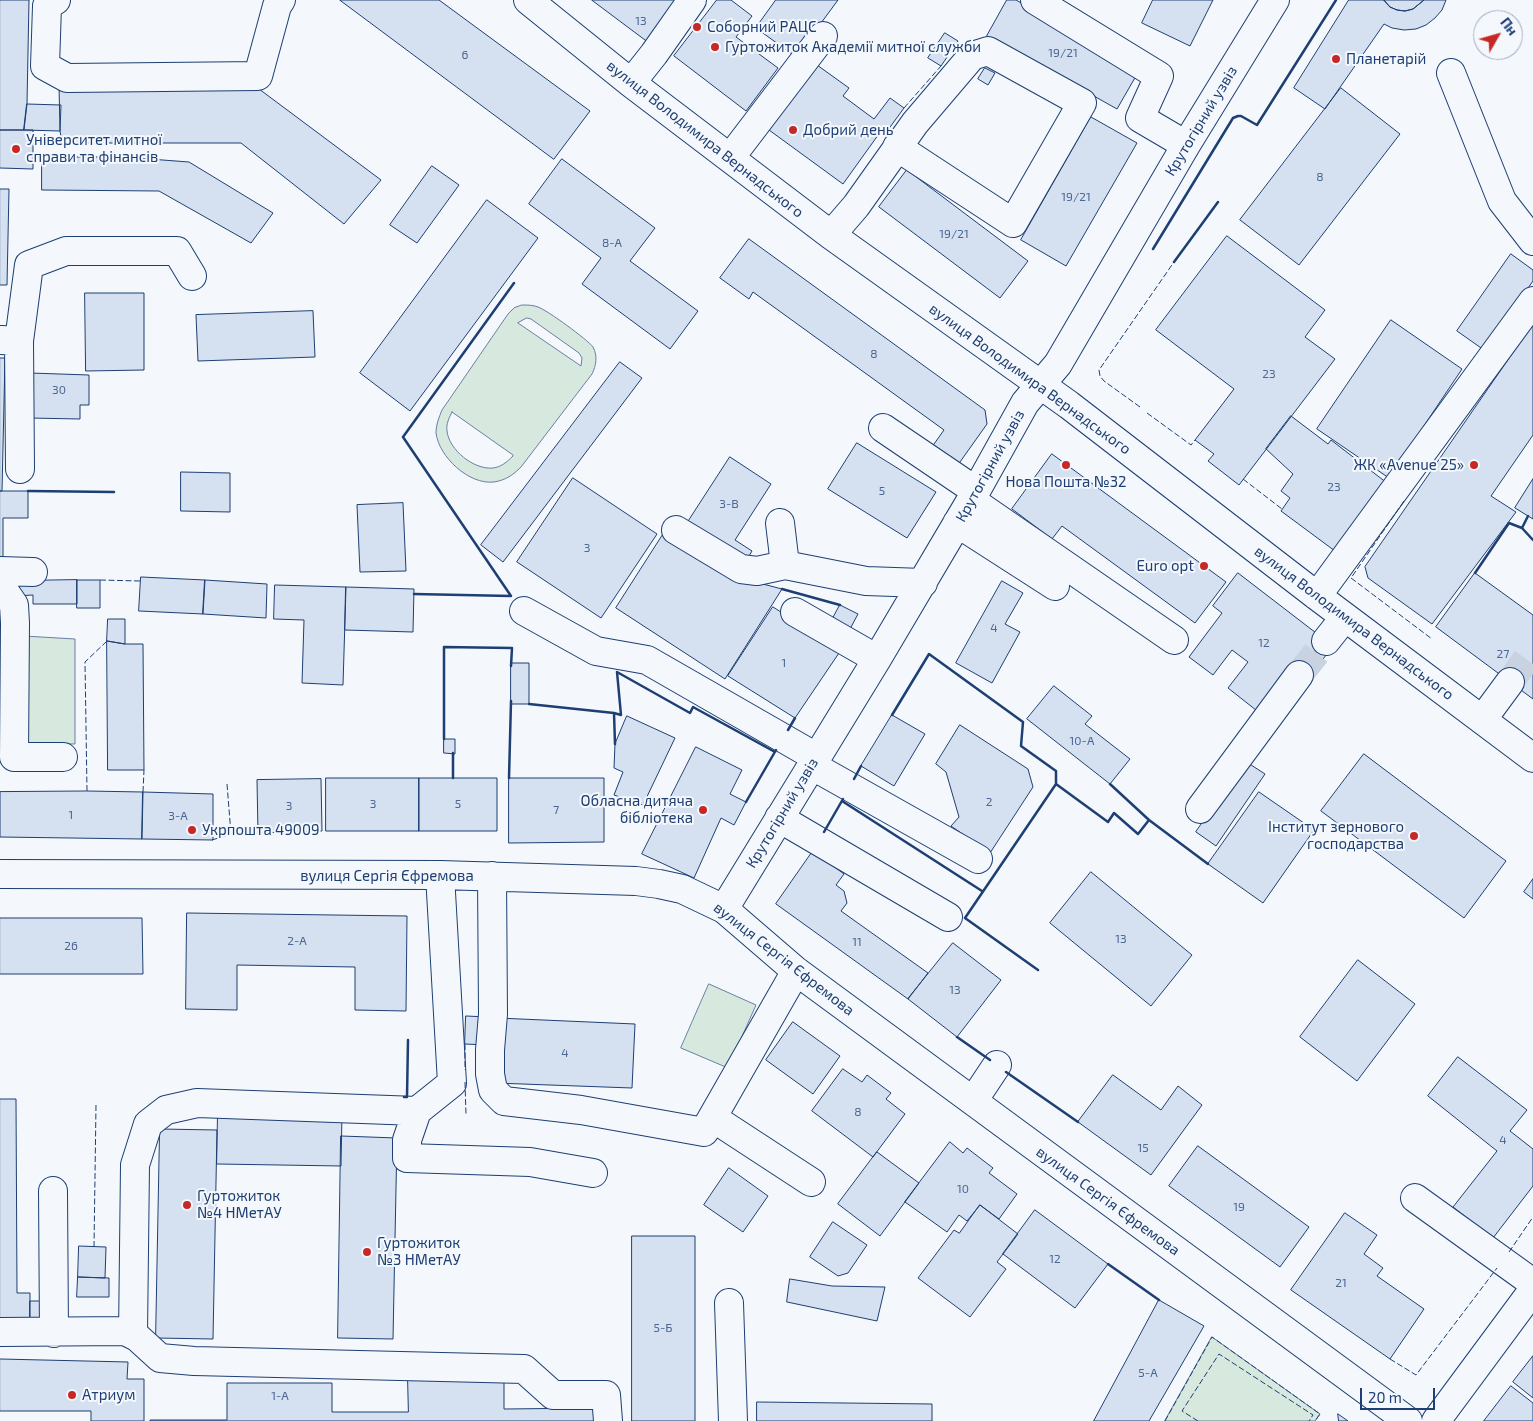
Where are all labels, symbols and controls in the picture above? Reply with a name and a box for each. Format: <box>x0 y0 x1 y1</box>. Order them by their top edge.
north arrow <box>1473 10 1523 60</box>
house number: 13 <box>635 14 647 28</box>
text: Пн <box>1497 14 1522 38</box>
place label: Соборний РАЦС <box>707 18 817 36</box>
marker: Соборний РАЦС <box>691 21 703 33</box>
place label: Гуртожиток Академії митної служби <box>725 38 981 56</box>
marker: Гуртожиток Академії митної служби <box>709 41 721 53</box>
house number: 19/21 <box>1048 46 1078 60</box>
house number: 6 <box>462 48 468 62</box>
place label: Планетарій <box>1346 50 1426 68</box>
marker: Планетарій <box>1330 53 1342 65</box>
street label: вулиця Володимира Вернадського <box>603 57 807 221</box>
street label: Крутогірний узвіз <box>1161 63 1241 179</box>
place label: Добрий день <box>803 121 894 139</box>
marker: Добрий день <box>787 124 799 136</box>
place label: Університет митної справи та фінансів <box>26 131 162 166</box>
marker: Університет митної справи та фінансів <box>10 143 22 155</box>
house number: 8 <box>1316 170 1324 184</box>
house number: 19/21 <box>1061 190 1091 204</box>
house number: 19/21 <box>939 227 969 241</box>
house number: 8-А <box>602 236 622 250</box>
street label: вулиця Володимира Вернадського <box>926 300 1134 458</box>
house number: 8 <box>870 347 878 361</box>
house number: 23 <box>1262 367 1276 381</box>
house number: 30 <box>52 383 66 397</box>
street label: Крутогірний узвіз <box>952 407 1028 525</box>
place label: ЖК «Avenue 25» <box>1353 456 1464 474</box>
marker: Нова Пошта №32 <box>1060 459 1072 471</box>
marker: ЖК «Avenue 25» <box>1468 459 1480 471</box>
place label: Нова Пошта №32 <box>1006 473 1126 491</box>
house number: 23 <box>1327 480 1341 494</box>
house number: 5 <box>879 484 885 498</box>
house number: 3-В <box>719 497 739 511</box>
house number: 3 <box>584 541 590 555</box>
street label: вулиця Володимира Вернадського <box>1251 542 1457 704</box>
place label: Euro opt <box>1136 557 1194 575</box>
marker: Euro opt <box>1198 560 1210 572</box>
house number: 4 <box>990 621 998 635</box>
house number: 12 <box>1258 636 1270 650</box>
house number: 27 <box>1497 647 1509 661</box>
house number: 1 <box>782 656 786 670</box>
house number: 10-А <box>1070 734 1094 748</box>
street label: Крутогірний узвіз <box>742 755 822 871</box>
place label: Обласна дитяча бібліотека <box>581 792 693 827</box>
house number: 2 <box>986 795 992 809</box>
house number: 3 <box>370 797 376 811</box>
house number: 5 <box>455 797 461 811</box>
house number: 3 <box>286 799 292 813</box>
house number: 7 <box>553 803 559 817</box>
marker: Обласна дитяча бібліотека <box>697 804 709 816</box>
house number: 1 <box>69 808 73 822</box>
house number: 3-А <box>168 809 188 823</box>
place label: Інститут зернового господарства <box>1268 818 1404 853</box>
place label: Укрпошта 49009 <box>202 821 320 839</box>
marker: Укрпошта 49009 <box>186 824 198 836</box>
marker: Інститут зернового господарства <box>1408 830 1420 842</box>
street label: вулиця Сергія Єфремова <box>300 867 474 885</box>
street label: вулиця Сергія Єфремова <box>710 899 858 1019</box>
house number: 13 <box>1115 932 1127 946</box>
house number: 2-А <box>287 934 307 948</box>
house number: 11 <box>852 935 862 949</box>
house number: 26 <box>64 939 78 953</box>
house number: 13 <box>949 983 961 997</box>
house number: 4 <box>561 1046 569 1060</box>
house number: 8 <box>854 1105 862 1119</box>
house number: 4 <box>1499 1133 1507 1147</box>
house number: 15 <box>1137 1141 1149 1155</box>
street label: вулиця Сергія Єфремова <box>1033 1143 1183 1259</box>
house number: 10 <box>957 1182 969 1196</box>
place label: Гуртожиток №4 НМетАУ <box>197 1187 282 1222</box>
marker: Гуртожиток №4 НМетАУ <box>181 1199 193 1211</box>
house number: 19 <box>1233 1200 1245 1214</box>
place label: Гуртожиток №3 НМетАУ <box>377 1234 461 1269</box>
marker: Гуртожиток №3 НМетАУ <box>361 1246 373 1258</box>
house number: 12 <box>1049 1252 1061 1266</box>
house number: 21 <box>1335 1276 1347 1290</box>
house number: 5-Б <box>653 1321 673 1335</box>
house number: 5-А <box>1138 1366 1158 1380</box>
scale bar <box>1363 1378 1438 1410</box>
place label: Атриум <box>82 1386 135 1404</box>
text: 20 m <box>1368 1388 1402 1406</box>
marker: Атриум <box>66 1389 78 1401</box>
house number: 1-А <box>271 1389 289 1403</box>

